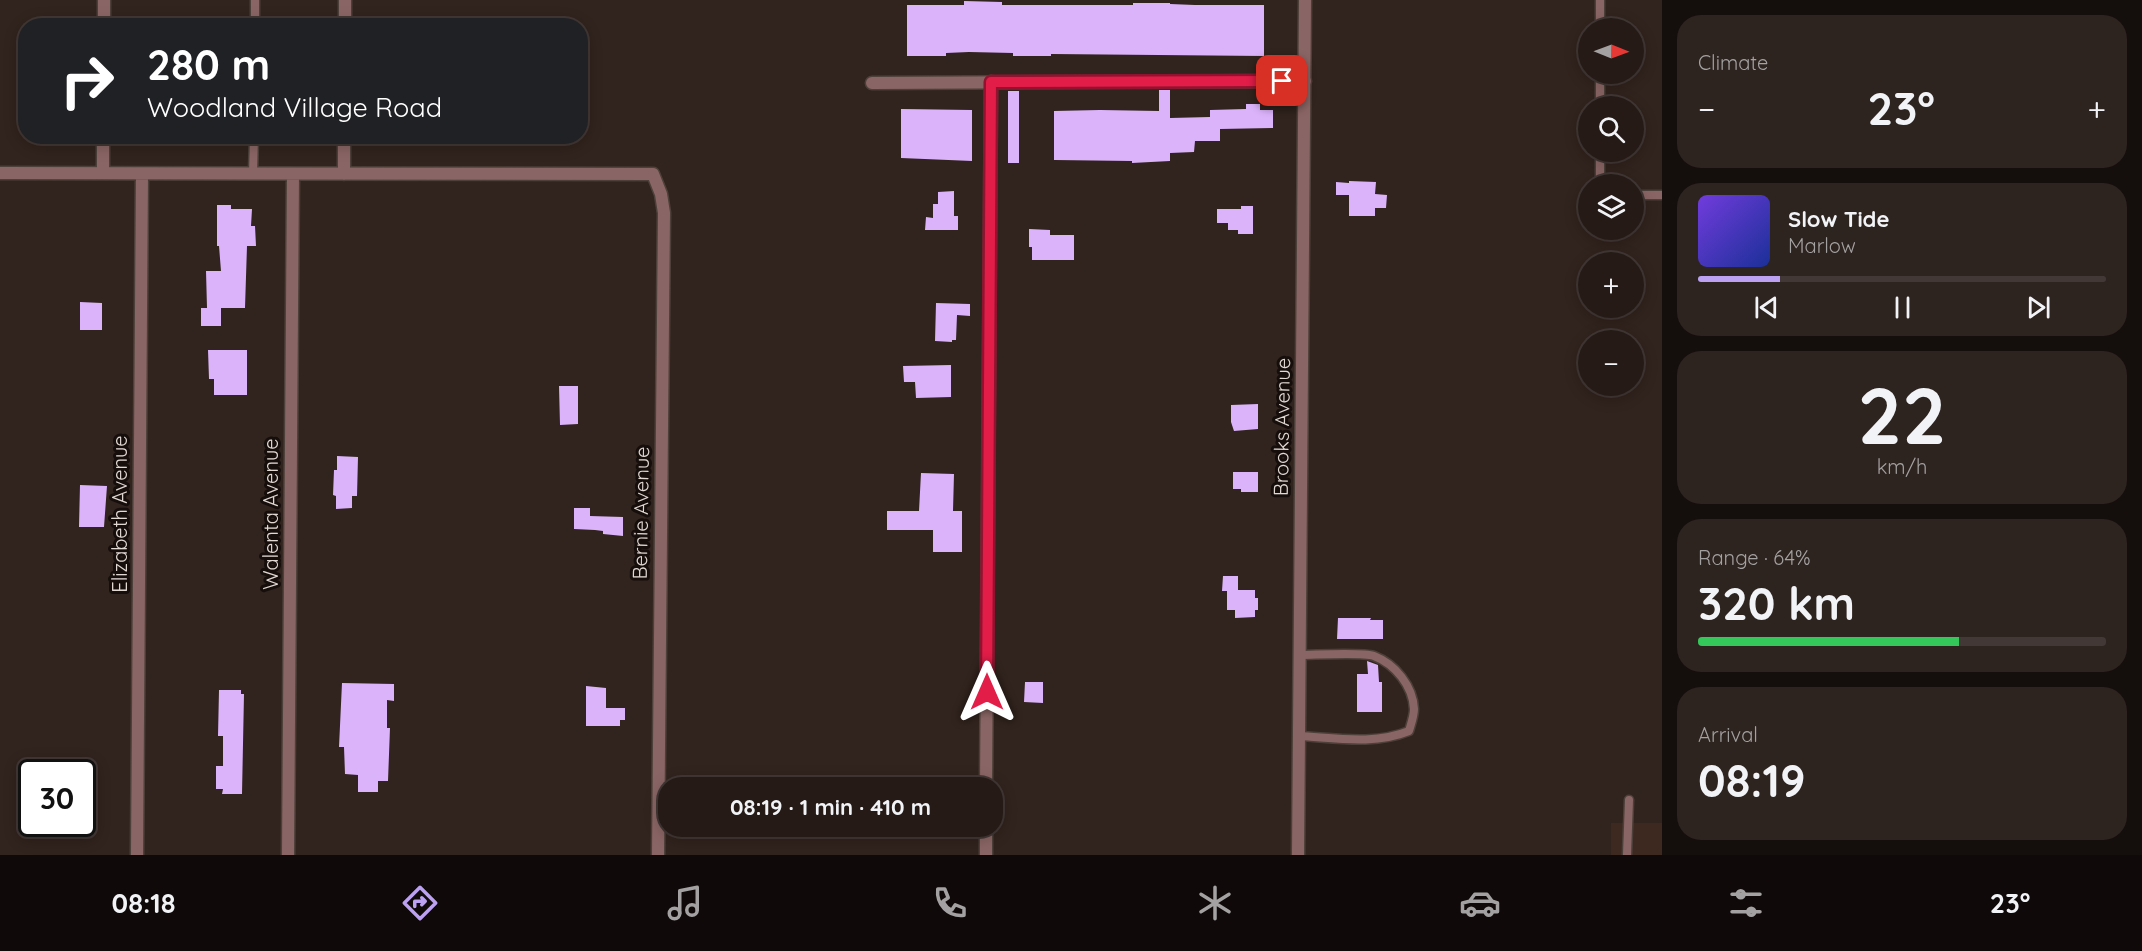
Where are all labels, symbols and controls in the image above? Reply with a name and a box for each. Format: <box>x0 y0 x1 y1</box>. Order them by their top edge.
north arrow <box>1578 18 1644 84</box>
map controls <box>1578 18 1644 396</box>
text: 280 m <box>147 38 270 91</box>
icon: right <box>48 42 126 120</box>
text: Climate <box>1698 50 1768 75</box>
pin <box>1256 55 1307 106</box>
icon: arrive <box>1265 64 1298 97</box>
text: 23° <box>1868 80 1935 136</box>
text: − <box>1698 88 1715 129</box>
text: + <box>2087 88 2106 129</box>
text: Woodland Village Road <box>147 90 442 124</box>
button: search <box>1578 96 1644 162</box>
button: layers <box>1578 174 1644 240</box>
text: Slow Tide <box>1788 205 1889 233</box>
text: Marlow <box>1788 233 1856 258</box>
button: + <box>1578 252 1644 318</box>
icon: previous <box>1750 291 1783 324</box>
icon: pause <box>1886 291 1919 324</box>
icon: next <box>2022 291 2055 324</box>
button: − <box>1578 330 1644 396</box>
street label: Brooks Avenue <box>1268 358 1295 496</box>
text: 22 <box>1858 366 1946 464</box>
street label: Elizabeth Avenue <box>107 435 132 593</box>
street label: Walenta Avenue <box>258 438 283 590</box>
street label: Bernie Avenue <box>627 446 654 580</box>
text: km/h <box>1877 454 1927 479</box>
text: Range · 64% <box>1698 545 1810 570</box>
text: 320 km <box>1698 575 1855 631</box>
position arrow <box>955 660 1019 724</box>
text: Arrival <box>1698 722 1758 747</box>
text: 08:19 <box>1698 752 1806 808</box>
speed limit sign: 30 <box>18 759 96 837</box>
text: 08:19 · 1 min · 410 m <box>730 793 931 821</box>
icon: directions <box>399 882 441 924</box>
icon: music <box>664 882 706 924</box>
icon: phone <box>929 882 971 924</box>
icon: climate <box>1194 882 1236 924</box>
icon: car <box>1459 882 1501 924</box>
icon: filters <box>1725 882 1767 924</box>
text: 08:18 <box>112 886 176 920</box>
text: 23° <box>1990 886 2030 920</box>

